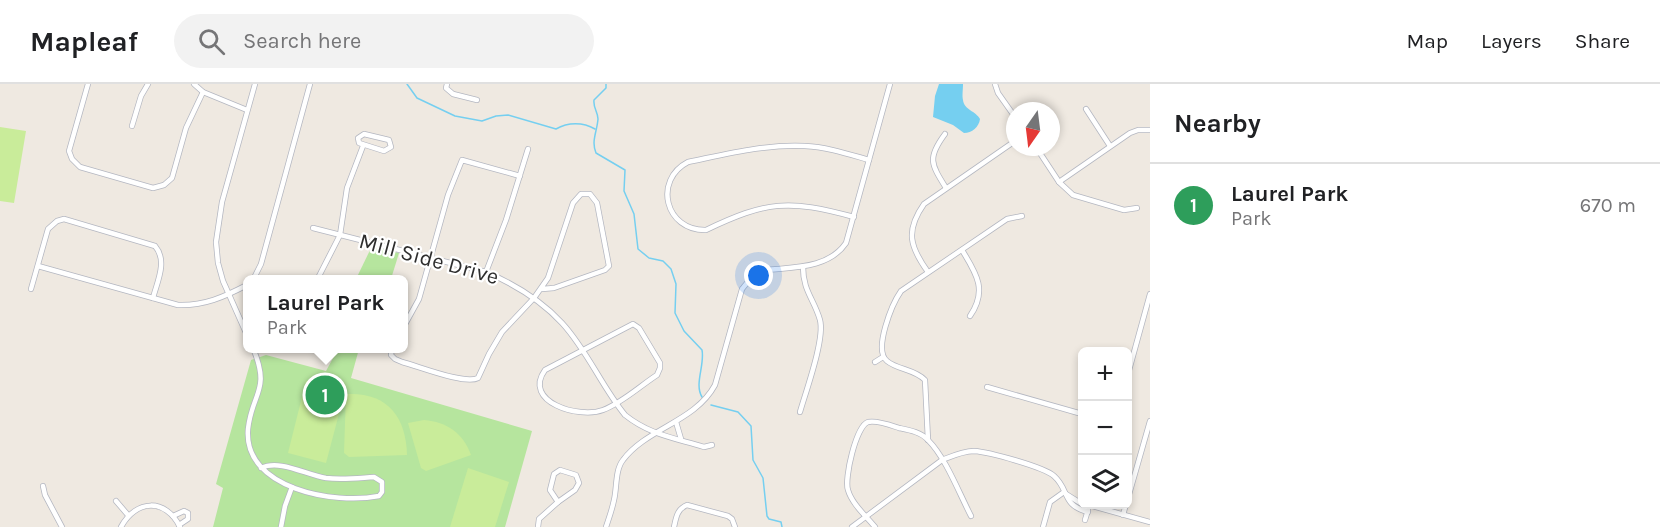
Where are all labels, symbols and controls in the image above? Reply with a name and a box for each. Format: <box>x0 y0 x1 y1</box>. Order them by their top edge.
search box <box>174 14 594 68</box>
text: Mapleaf <box>30 25 138 58</box>
icon: search <box>195 25 228 58</box>
text: Search here <box>243 28 361 54</box>
text: Map <box>1406 29 1448 53</box>
text: Layers <box>1481 29 1542 53</box>
text: Share <box>1575 29 1630 53</box>
north arrow <box>1006 102 1060 156</box>
text: Nearby <box>1174 108 1261 139</box>
text: Laurel Park <box>1231 181 1348 207</box>
text: 1 <box>1190 194 1197 217</box>
text: 670 m <box>1580 194 1636 217</box>
text: Park <box>1231 207 1272 230</box>
street label: Mill Side Drive <box>356 228 502 290</box>
your location <box>744 261 773 290</box>
popup <box>243 275 408 353</box>
text: Laurel Park <box>267 290 384 316</box>
text: Park <box>267 316 307 339</box>
map controls <box>1078 347 1132 509</box>
button: + <box>1078 347 1132 401</box>
pin: 1 <box>306 372 344 418</box>
button: − <box>1078 401 1132 455</box>
button: layers <box>1078 455 1132 509</box>

